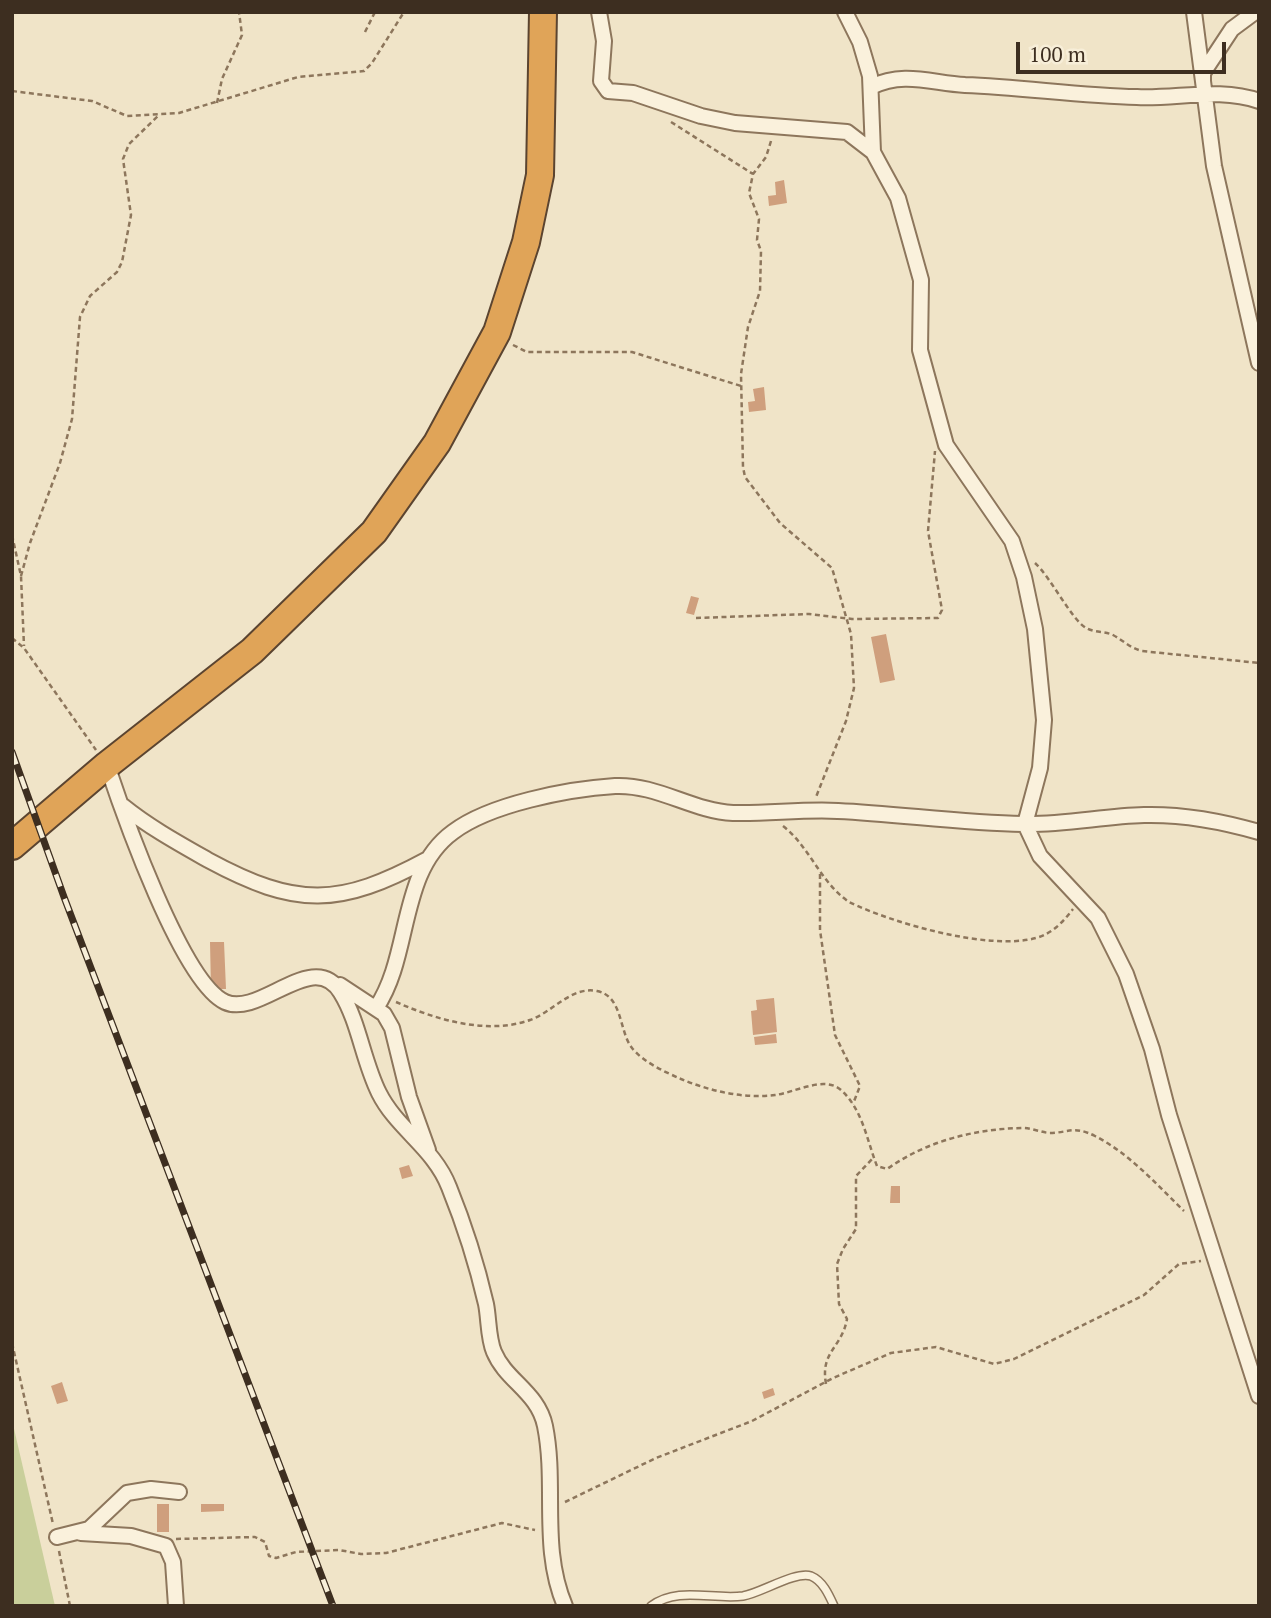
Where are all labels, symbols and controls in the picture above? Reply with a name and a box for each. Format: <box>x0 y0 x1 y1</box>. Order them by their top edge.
scale bar <box>1019 28 1229 72</box>
text: 100 m <box>1029 40 1086 68</box>

